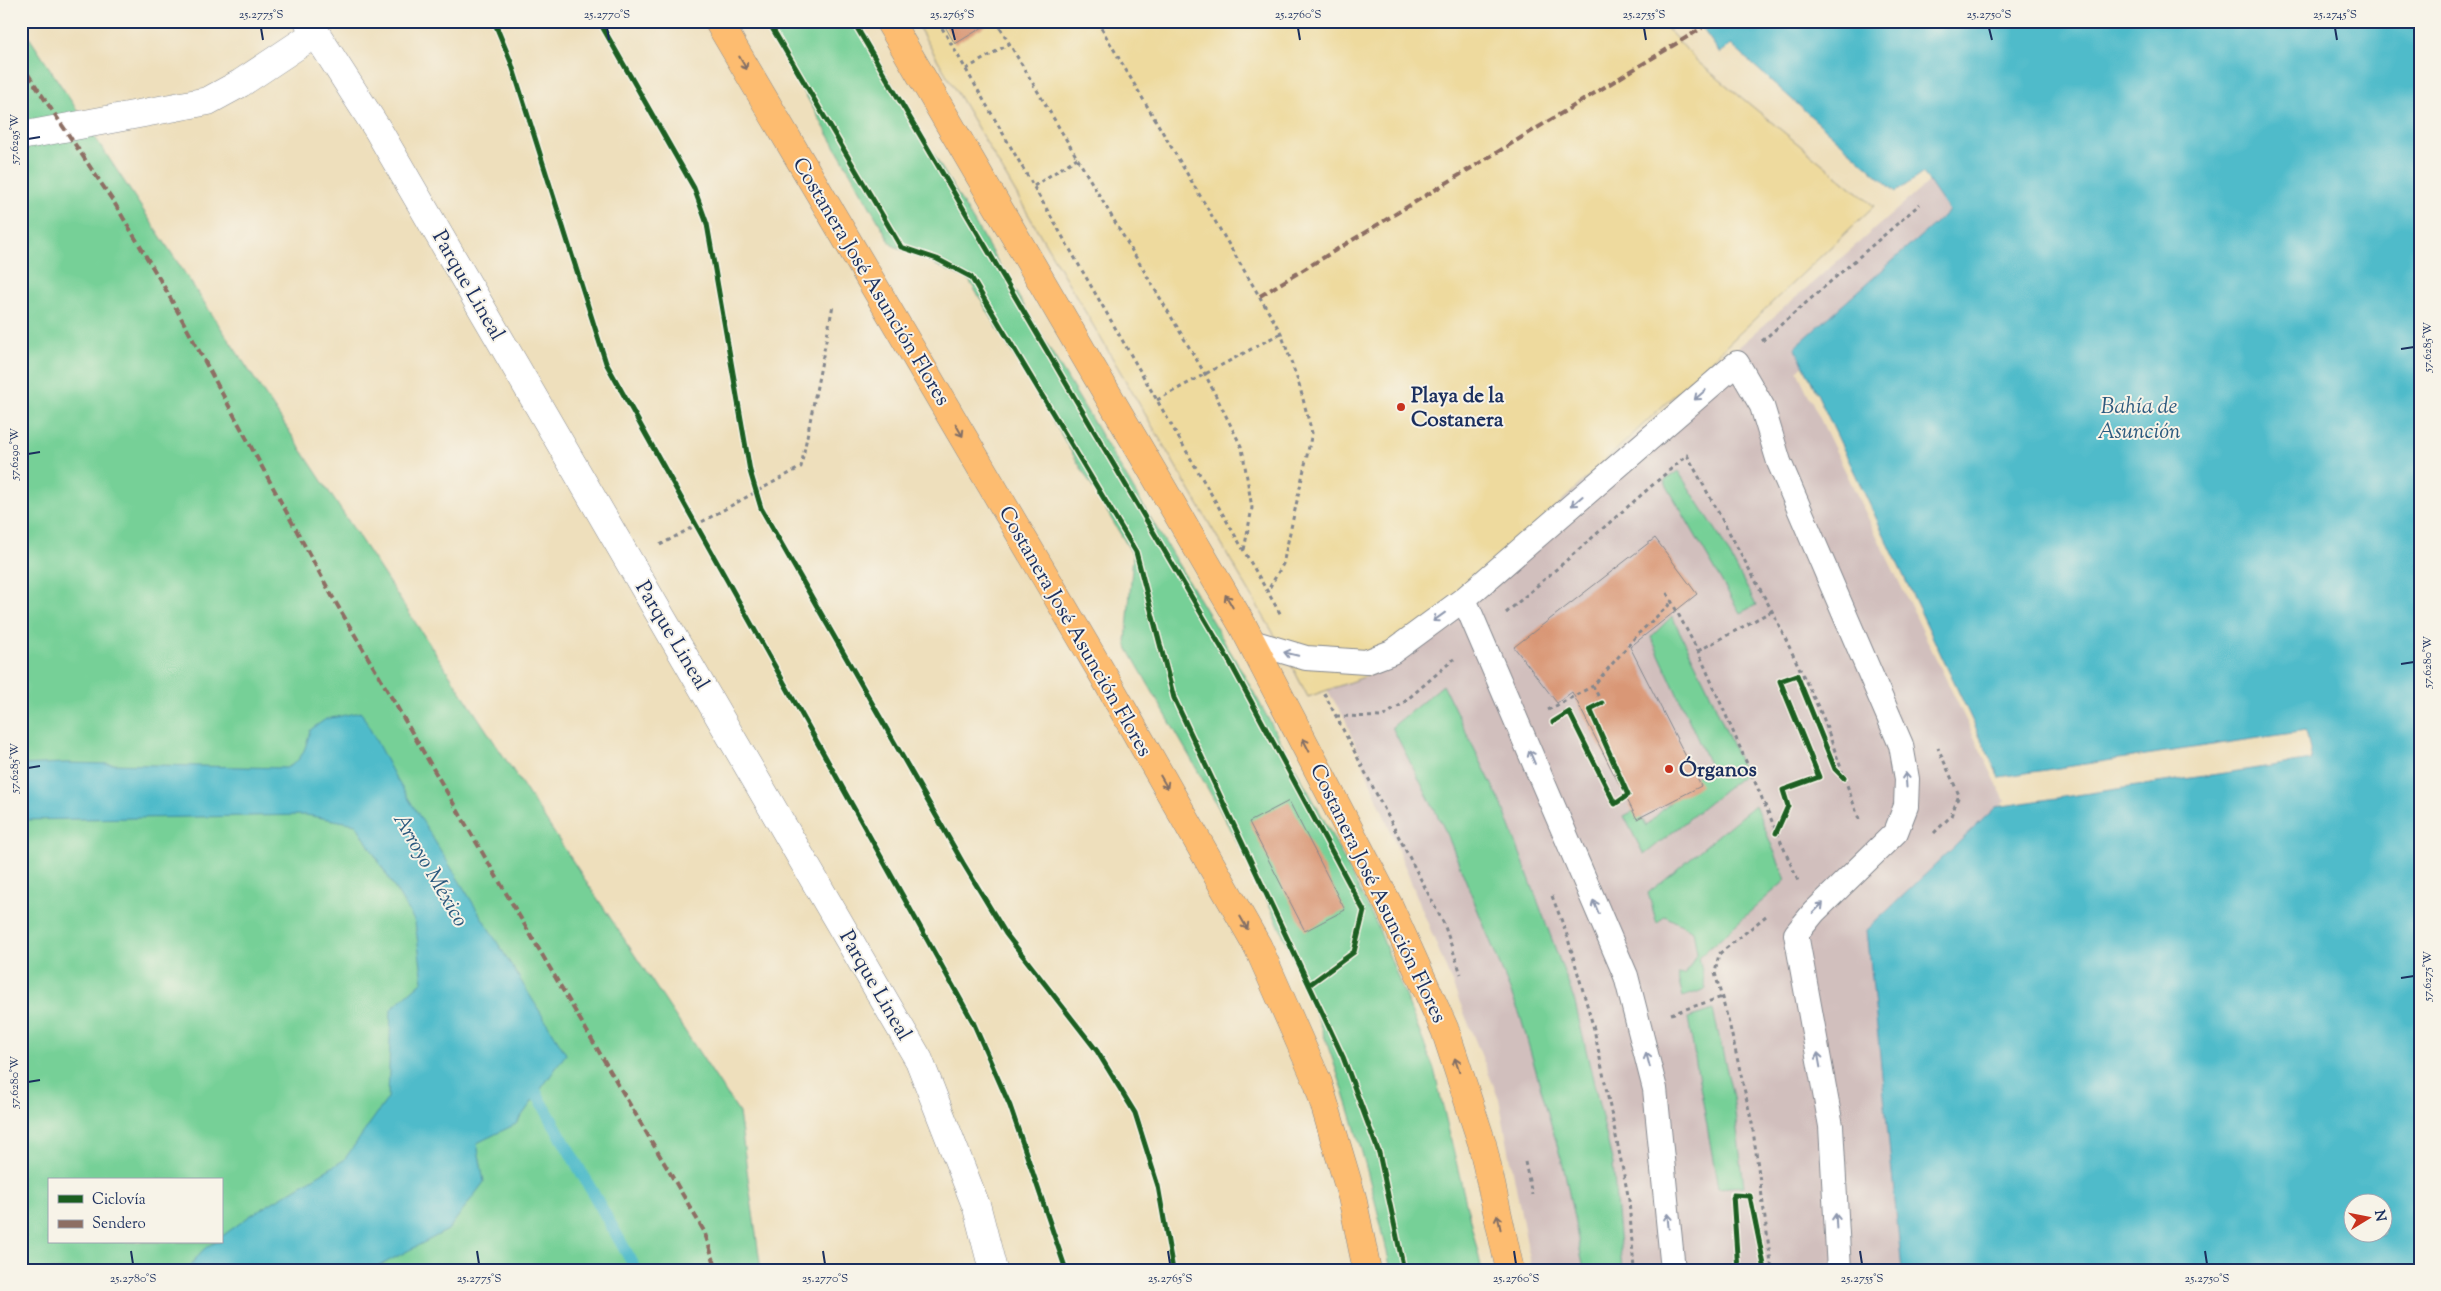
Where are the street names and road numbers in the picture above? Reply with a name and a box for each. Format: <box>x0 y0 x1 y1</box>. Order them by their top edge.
street label: Costanera José Asunción Flores <box>784 152 957 412</box>
street label: Parque Lineal <box>424 225 511 347</box>
street label: Costanera José Asunción Flores <box>990 501 1159 763</box>
street label: Parque Lineal <box>627 576 716 697</box>
street label: Costanera José Asunción Flores <box>1301 759 1453 1029</box>
street label: Parque Lineal <box>831 925 918 1047</box>

